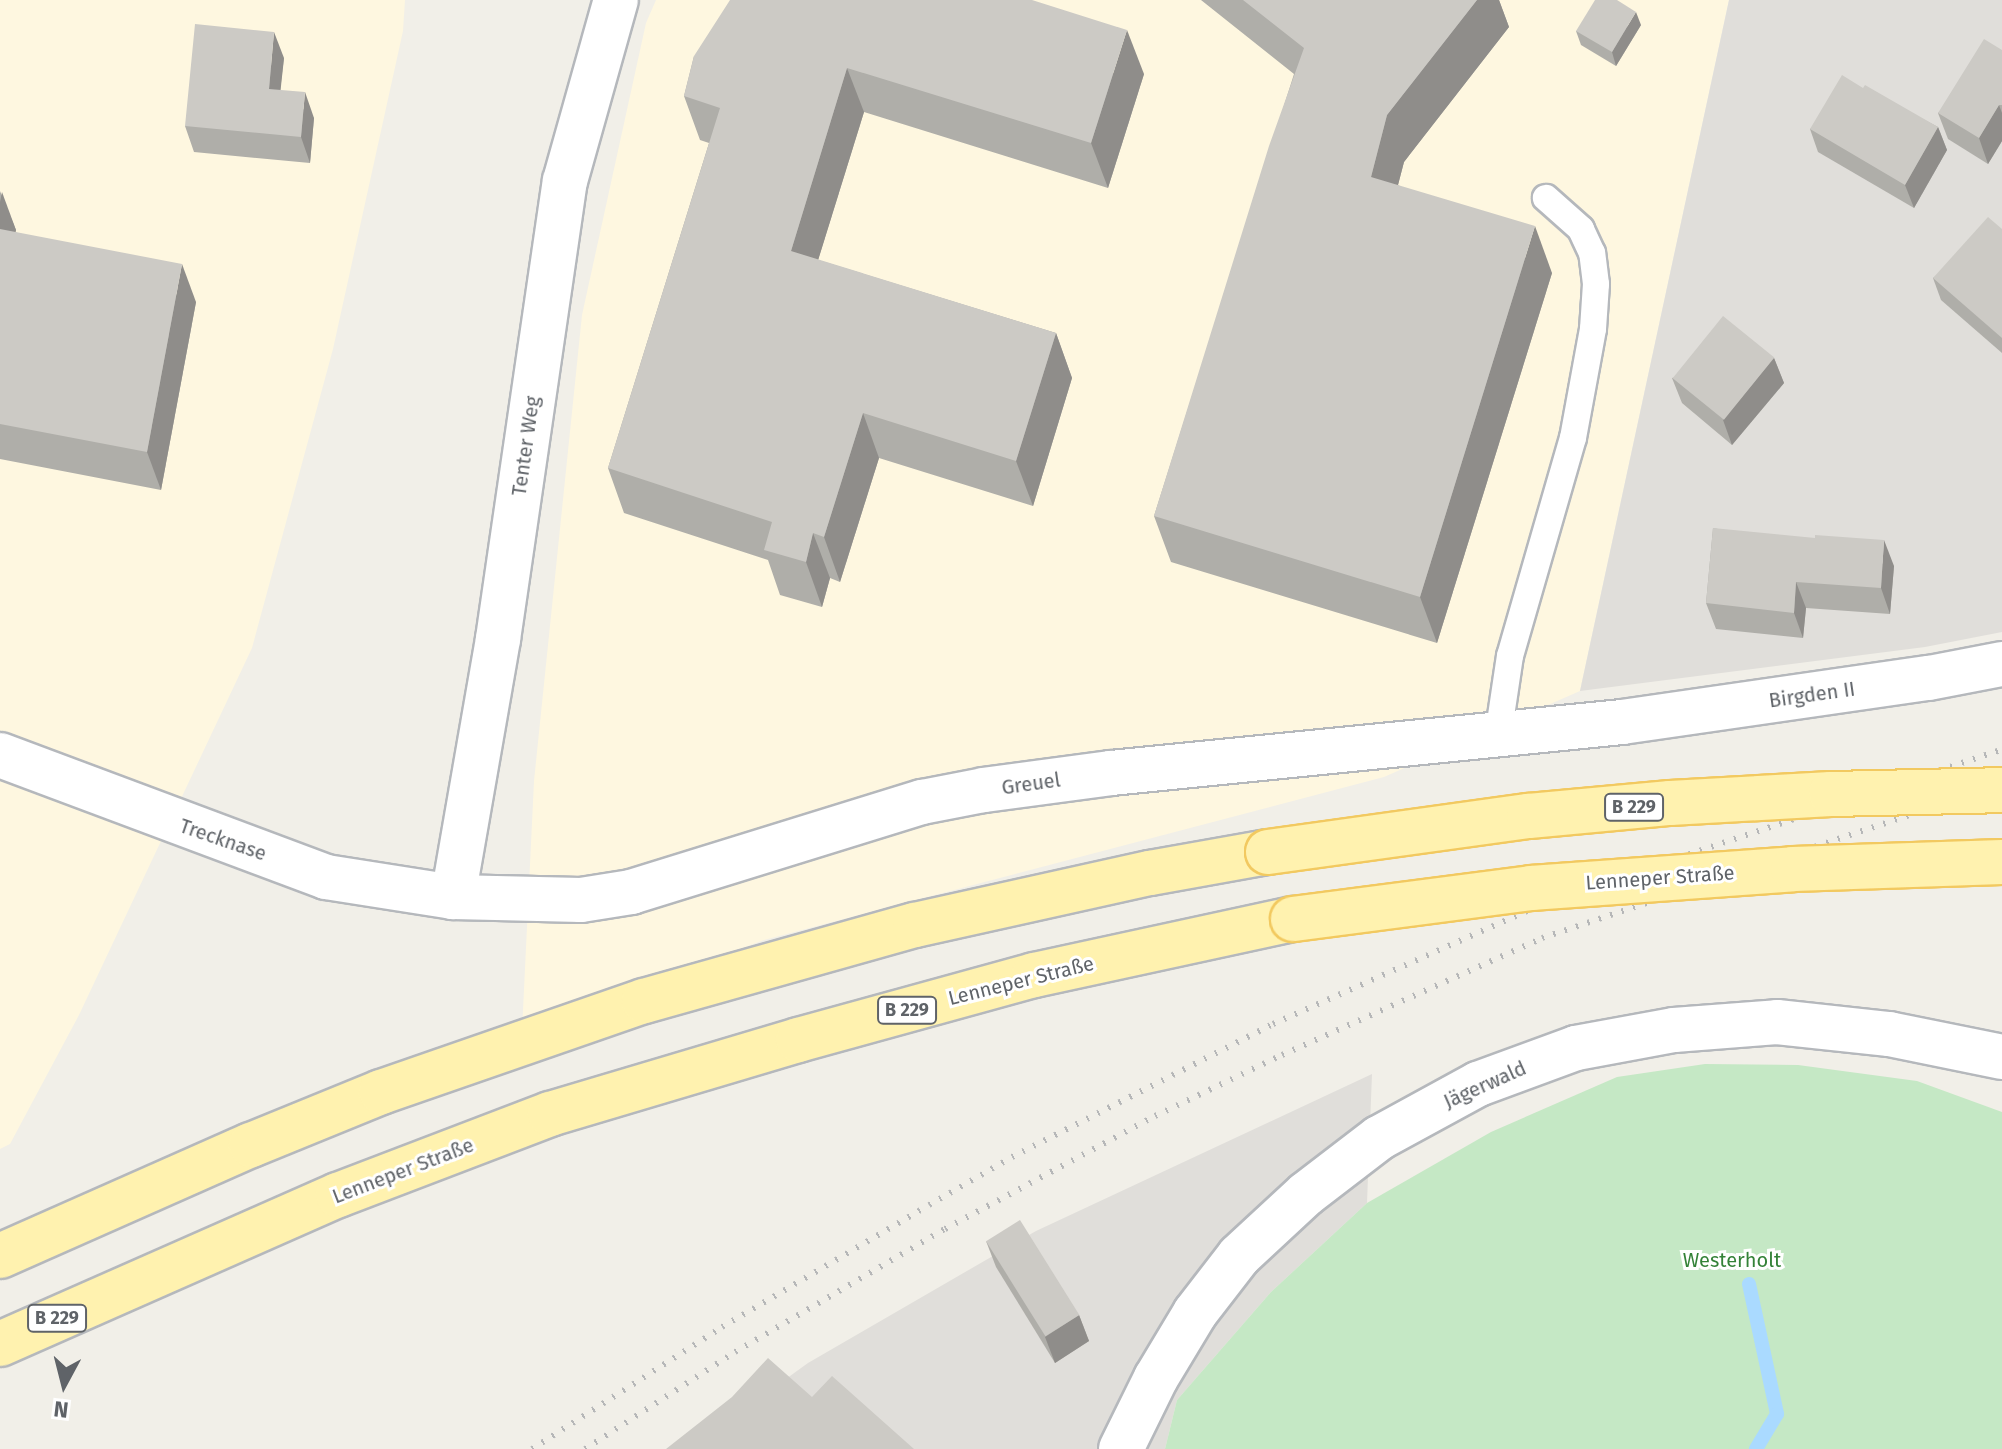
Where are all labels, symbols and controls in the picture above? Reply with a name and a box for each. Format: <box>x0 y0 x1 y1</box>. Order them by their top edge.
street label: Tenter Weg <box>507 395 545 497</box>
street label: Birgden II <box>1767 677 1857 713</box>
street label: Greuel <box>1000 768 1062 800</box>
road number: B 229 <box>1604 793 1664 821</box>
street label: Trecknase <box>176 814 270 866</box>
street label: Lenneper Straße <box>1585 861 1735 895</box>
street label: Lenneper Straße <box>946 951 1096 1011</box>
road number: B 229 <box>877 996 937 1024</box>
street label: Jägerwald <box>1440 1056 1530 1114</box>
street label: Lenneper Straße <box>329 1133 477 1209</box>
park label: Westerholt <box>1683 1248 1781 1272</box>
road number: B 229 <box>27 1304 87 1332</box>
north arrow <box>24 1345 104 1425</box>
text: N <box>52 1395 70 1424</box>

